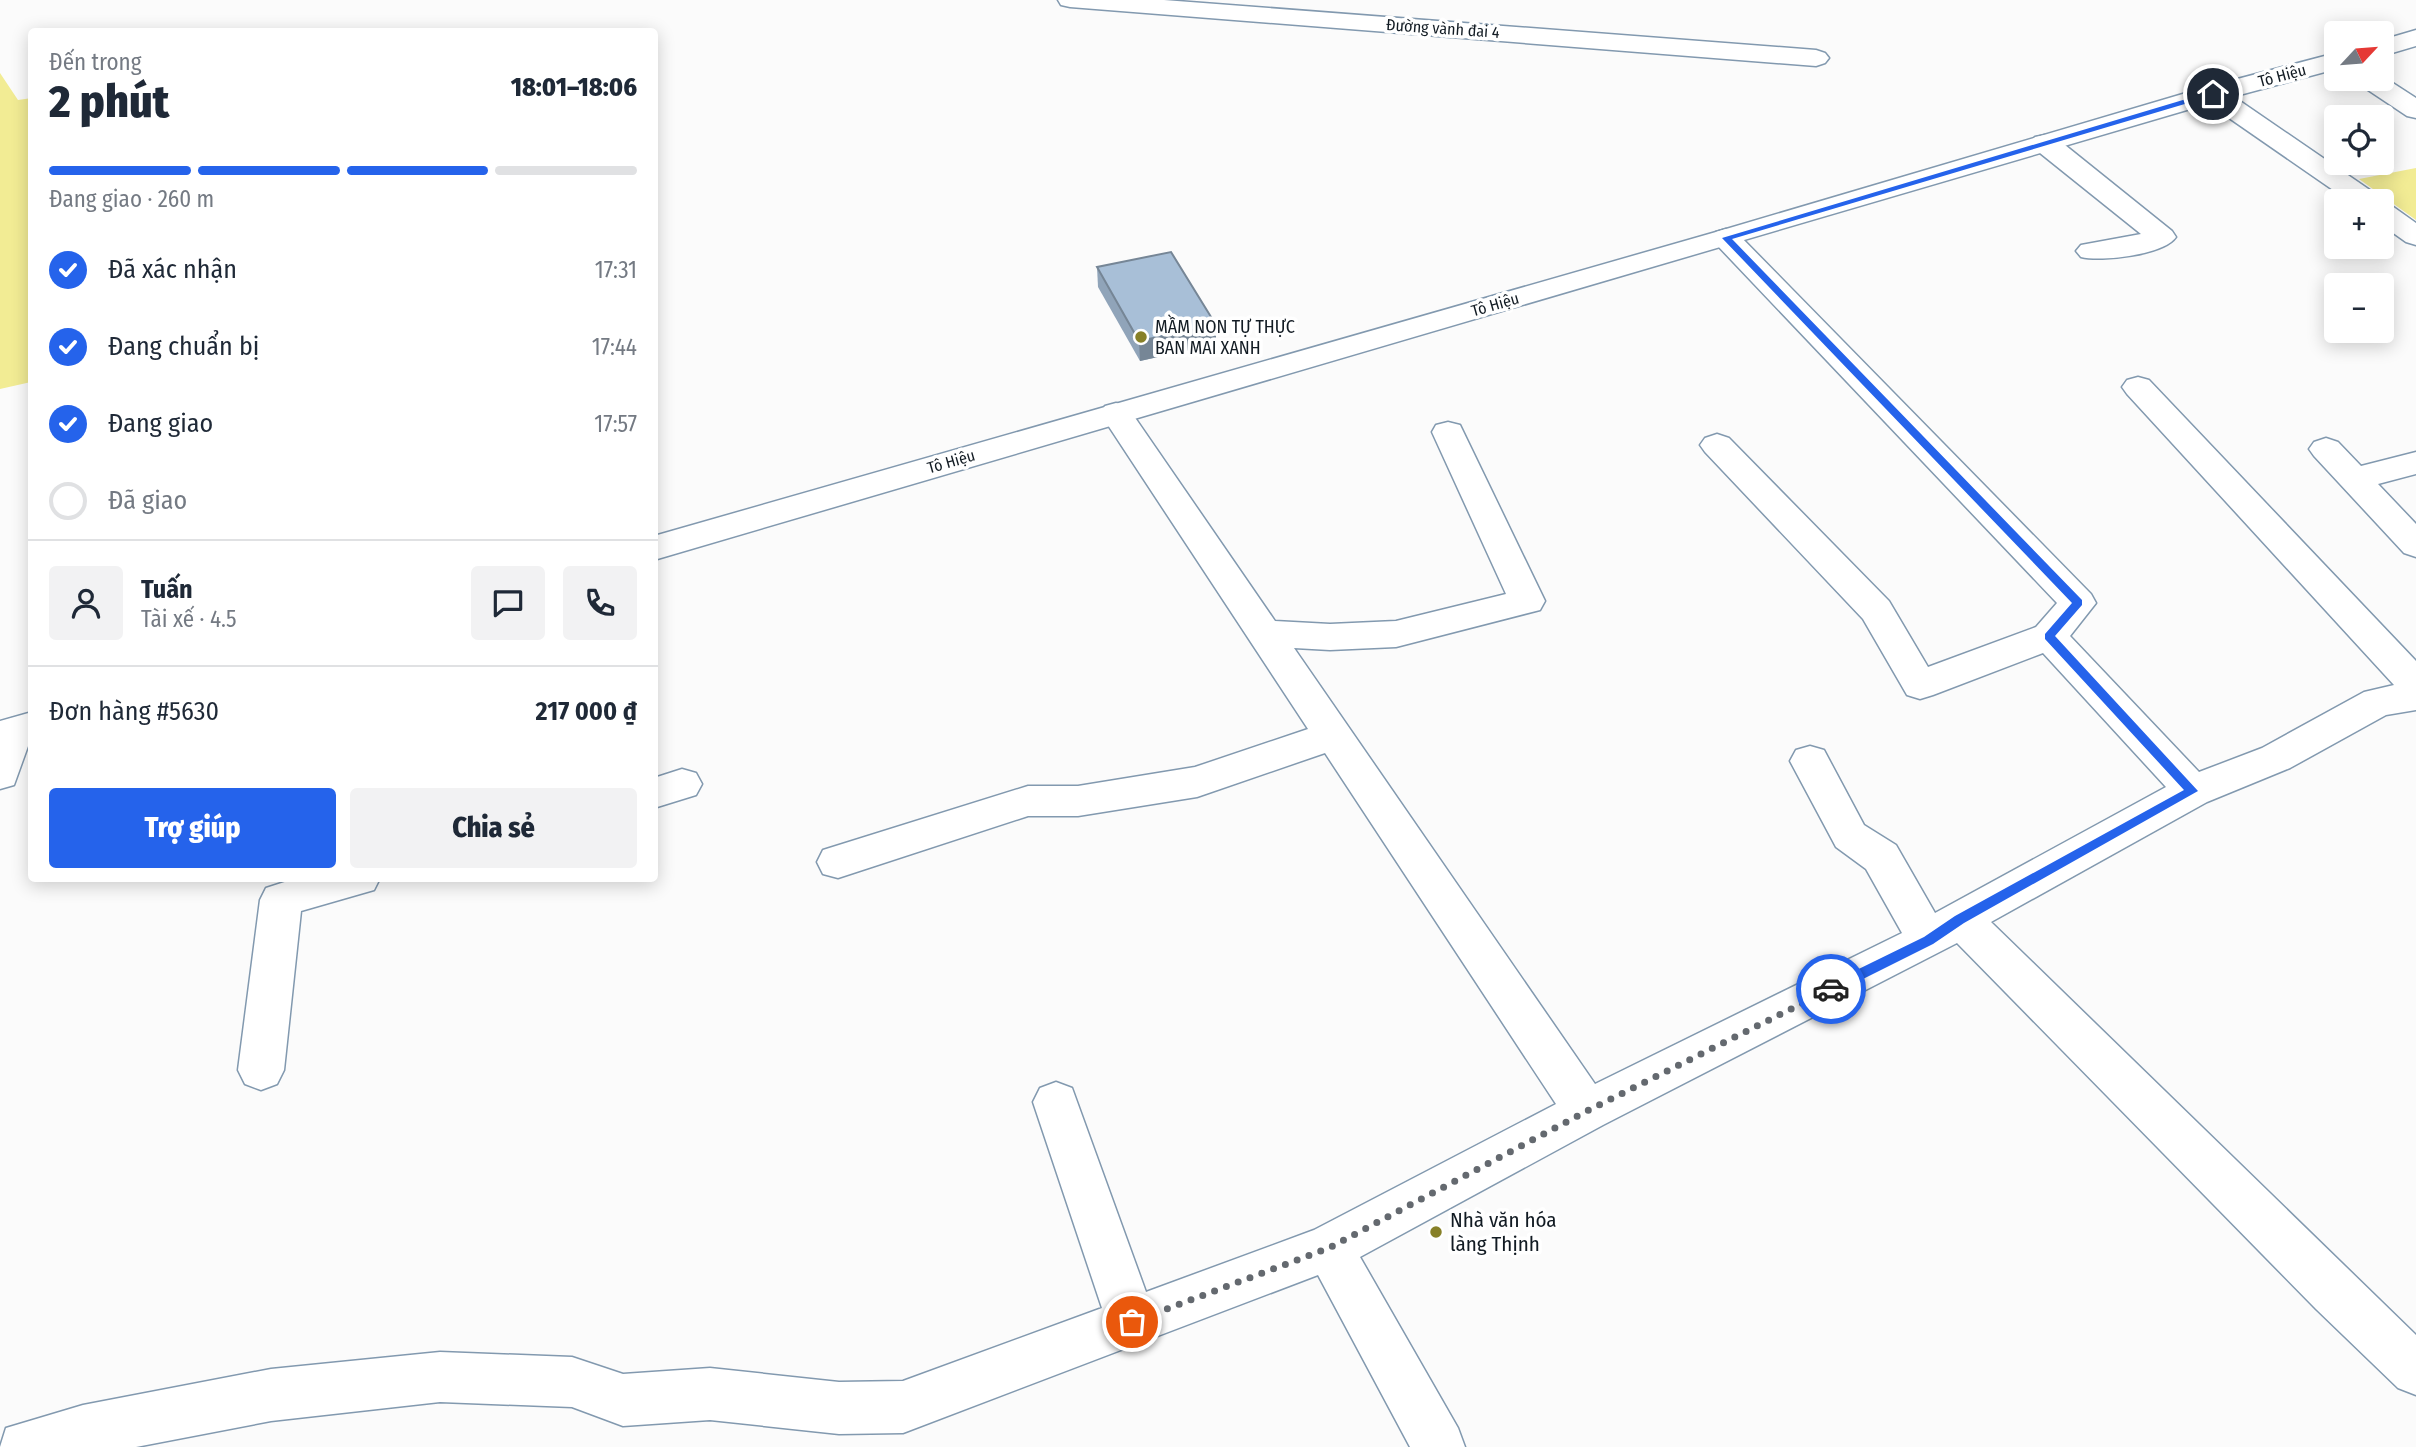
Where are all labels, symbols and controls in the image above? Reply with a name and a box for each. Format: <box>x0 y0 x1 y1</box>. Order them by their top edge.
street label: Đường vành đai 4 <box>1386 15 1501 42</box>
north arrow <box>2324 21 2394 91</box>
map controls <box>2324 21 2394 343</box>
text: Đến trong <box>49 48 141 76</box>
street label: Tô Hiệu <box>2256 60 2308 91</box>
pin <box>2183 64 2243 124</box>
text: 18:01–18:06 <box>511 72 637 103</box>
text: 2 phút <box>49 74 169 129</box>
icon: home <box>2194 75 2232 113</box>
button: locate <box>2324 105 2394 175</box>
text: Đang giao · 260 m <box>49 185 214 213</box>
button: + <box>2324 189 2394 259</box>
icon: check <box>49 251 87 289</box>
text: Đã xác nhận <box>108 254 237 285</box>
text: 17:31 <box>595 256 637 284</box>
button: − <box>2324 273 2394 343</box>
street label: Tô Hiệu <box>1469 289 1521 320</box>
place label: MẦM NON TỰ THỰC BAN MAI XANH <box>1155 314 1295 359</box>
icon: check <box>49 328 87 366</box>
marker: MẦM NON TỰ THỰC BAN MAI XANH <box>1133 329 1149 345</box>
text: Đang chuẩn bị <box>108 331 259 362</box>
text: 17:44 <box>592 333 637 361</box>
icon: check <box>49 405 87 443</box>
text: Đang giao <box>108 408 213 439</box>
text: 17:57 <box>594 410 637 438</box>
street label: Tô Hiệu <box>925 446 977 477</box>
text: Đã giao <box>108 485 187 516</box>
button: person <box>49 566 123 640</box>
button: chat <box>471 566 545 640</box>
button: phone <box>563 566 637 640</box>
text: Tuấn <box>141 574 193 605</box>
text: Tài xế · 4.5 <box>141 605 237 633</box>
text: Đơn hàng #5630 <box>49 696 219 727</box>
text: 217 000 ₫ <box>536 696 637 727</box>
button: Trợ giúp <box>49 788 336 868</box>
button: Chia sẻ <box>350 788 637 868</box>
courier <box>1796 954 1866 1024</box>
icon: car <box>1812 970 1850 1008</box>
place label: Nhà văn hóa làng Thịnh <box>1450 1207 1557 1257</box>
marker: Nhà văn hóa làng Thịnh <box>1428 1224 1444 1240</box>
pin <box>1102 1292 1162 1352</box>
icon: bag <box>1113 1303 1151 1341</box>

